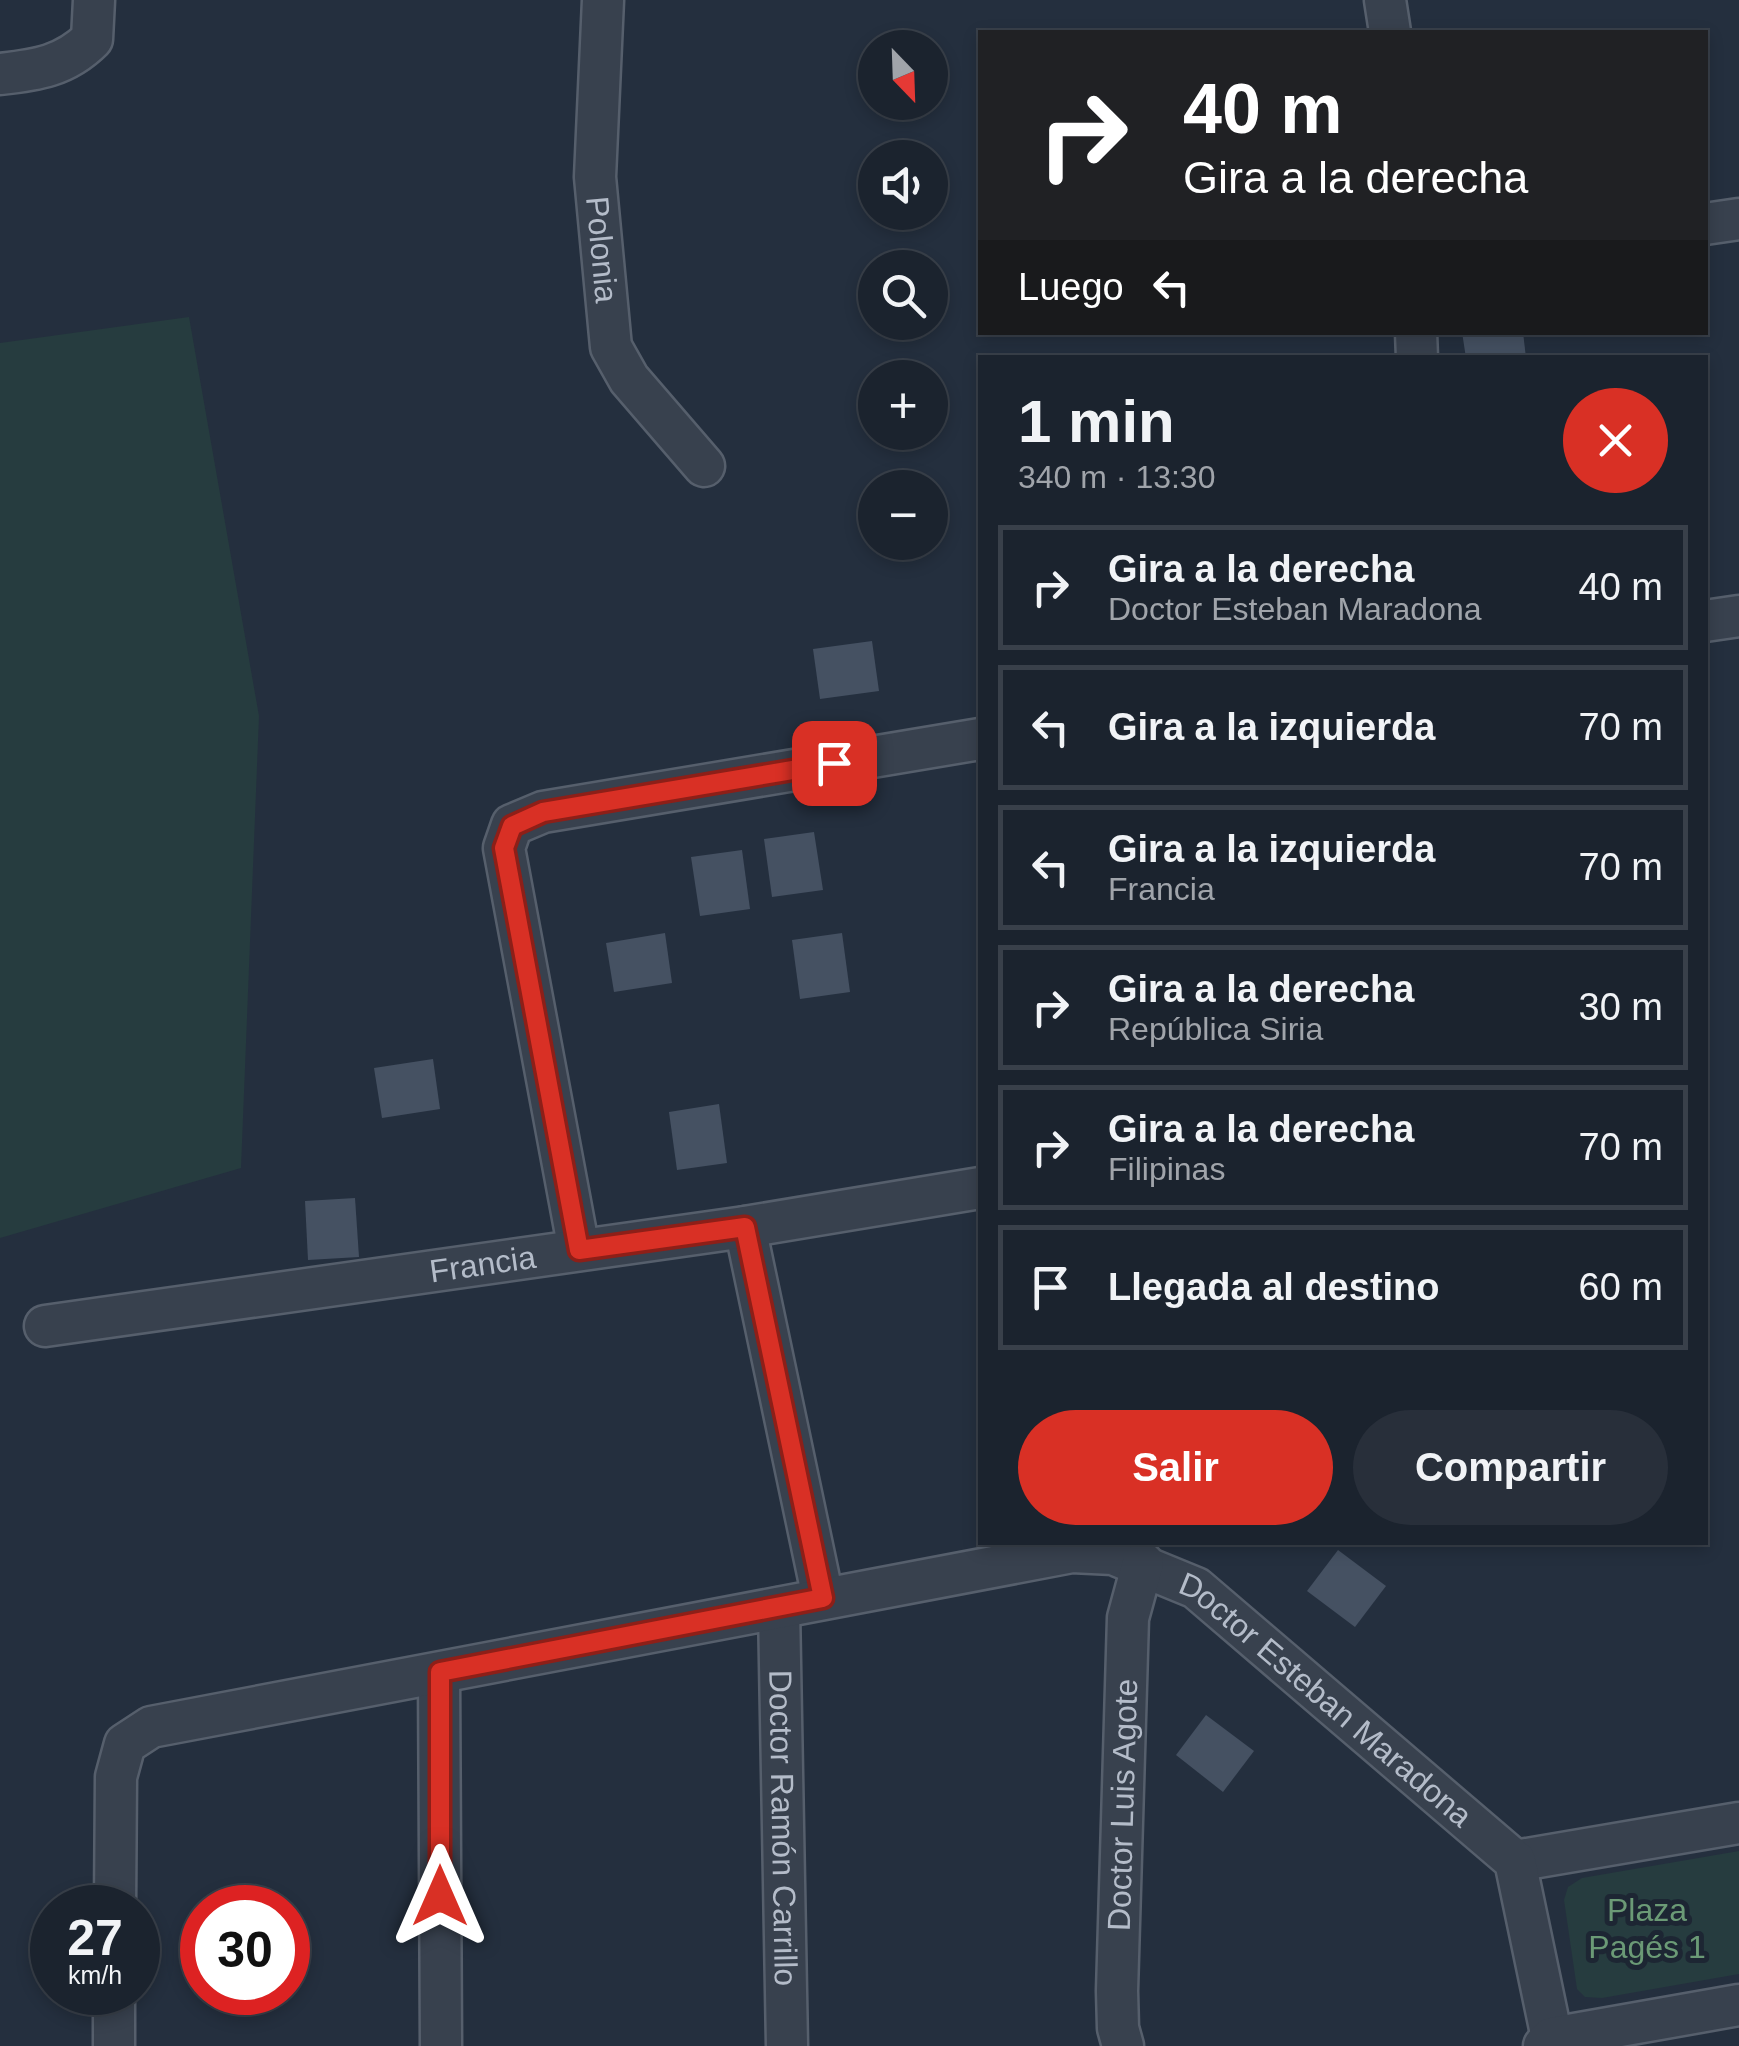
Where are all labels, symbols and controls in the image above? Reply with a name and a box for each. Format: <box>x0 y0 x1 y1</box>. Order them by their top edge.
north arrow <box>858 30 948 120</box>
map controls <box>858 30 948 560</box>
icon: right <box>1018 70 1148 200</box>
text: 40 m <box>1183 70 1343 148</box>
button: sound <box>858 140 948 230</box>
text: Gira a la derecha <box>1183 152 1528 203</box>
street label: Polonia <box>579 195 625 305</box>
button: search <box>858 250 948 340</box>
icon: left <box>1144 260 1199 315</box>
text: Luego <box>1018 266 1124 308</box>
button: + <box>858 360 948 450</box>
text: 1 min <box>1018 388 1175 455</box>
button: close <box>1563 388 1668 493</box>
text: 340 m · 13:30 <box>1018 459 1215 495</box>
button: − <box>858 470 948 560</box>
text: Gira a la derecha <box>1108 548 1414 590</box>
icon: right <box>1023 560 1078 615</box>
text: 40 m <box>1579 566 1663 608</box>
text: Doctor Esteban Maradona <box>1108 591 1482 627</box>
icon: left <box>1023 700 1078 755</box>
text: Gira a la izquierda <box>1108 706 1435 748</box>
text: 70 m <box>1579 706 1663 748</box>
pin <box>792 721 877 806</box>
icon: arrive <box>807 736 862 791</box>
text: Gira a la izquierda <box>1108 828 1435 870</box>
icon: left <box>1023 840 1078 895</box>
text: 70 m <box>1579 846 1663 888</box>
text: Francia <box>1108 871 1215 907</box>
text: Gira a la derecha <box>1108 968 1414 1010</box>
icon: right <box>1023 980 1078 1035</box>
text: 30 m <box>1579 986 1663 1028</box>
text: República Siria <box>1108 1011 1323 1047</box>
text: Gira a la derecha <box>1108 1108 1414 1150</box>
icon: right <box>1023 1120 1078 1175</box>
text: 70 m <box>1579 1126 1663 1168</box>
text: Filipinas <box>1108 1151 1225 1187</box>
street label: Francia <box>427 1239 538 1289</box>
icon: arrive <box>1023 1260 1078 1315</box>
text: Llegada al destino <box>1108 1266 1440 1308</box>
text: 60 m <box>1579 1266 1663 1308</box>
button: Salir <box>1018 1410 1333 1525</box>
button: Compartir <box>1353 1410 1668 1525</box>
street label: Doctor Esteban Maradona <box>1174 1565 1479 1834</box>
street label: Doctor Ramón Carrillo <box>762 1669 804 1987</box>
street label: Doctor Luis Agote <box>1101 1678 1144 1932</box>
position arrow <box>388 1844 492 1948</box>
speed limit sign: 30 <box>180 1885 310 2015</box>
park label: Plaza Pagés 1 <box>1588 1892 1706 1965</box>
text: 27 <box>67 1910 123 1966</box>
text: km/h <box>68 1961 122 1989</box>

